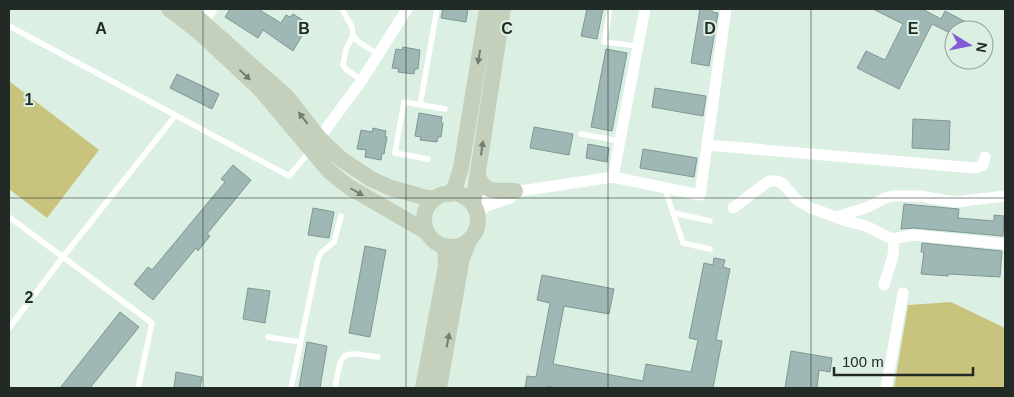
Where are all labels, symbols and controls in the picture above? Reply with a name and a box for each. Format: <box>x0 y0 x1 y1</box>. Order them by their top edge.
text: A <box>95 20 107 37</box>
text: B <box>298 20 310 37</box>
text: C <box>501 20 513 37</box>
text: D <box>704 20 716 37</box>
text: E <box>908 20 919 37</box>
north arrow <box>944 20 994 70</box>
text: N <box>973 41 991 54</box>
one-way arrow <box>475 49 483 65</box>
one-way arrow <box>239 69 251 81</box>
text: 1 <box>25 91 34 108</box>
one-way arrow <box>298 112 309 125</box>
one-way arrow <box>478 140 486 156</box>
one-way arrow <box>350 187 364 196</box>
text: 2 <box>25 289 34 306</box>
one-way arrow <box>444 332 452 348</box>
scale bar <box>834 344 973 376</box>
text: 100 m <box>842 353 884 370</box>

